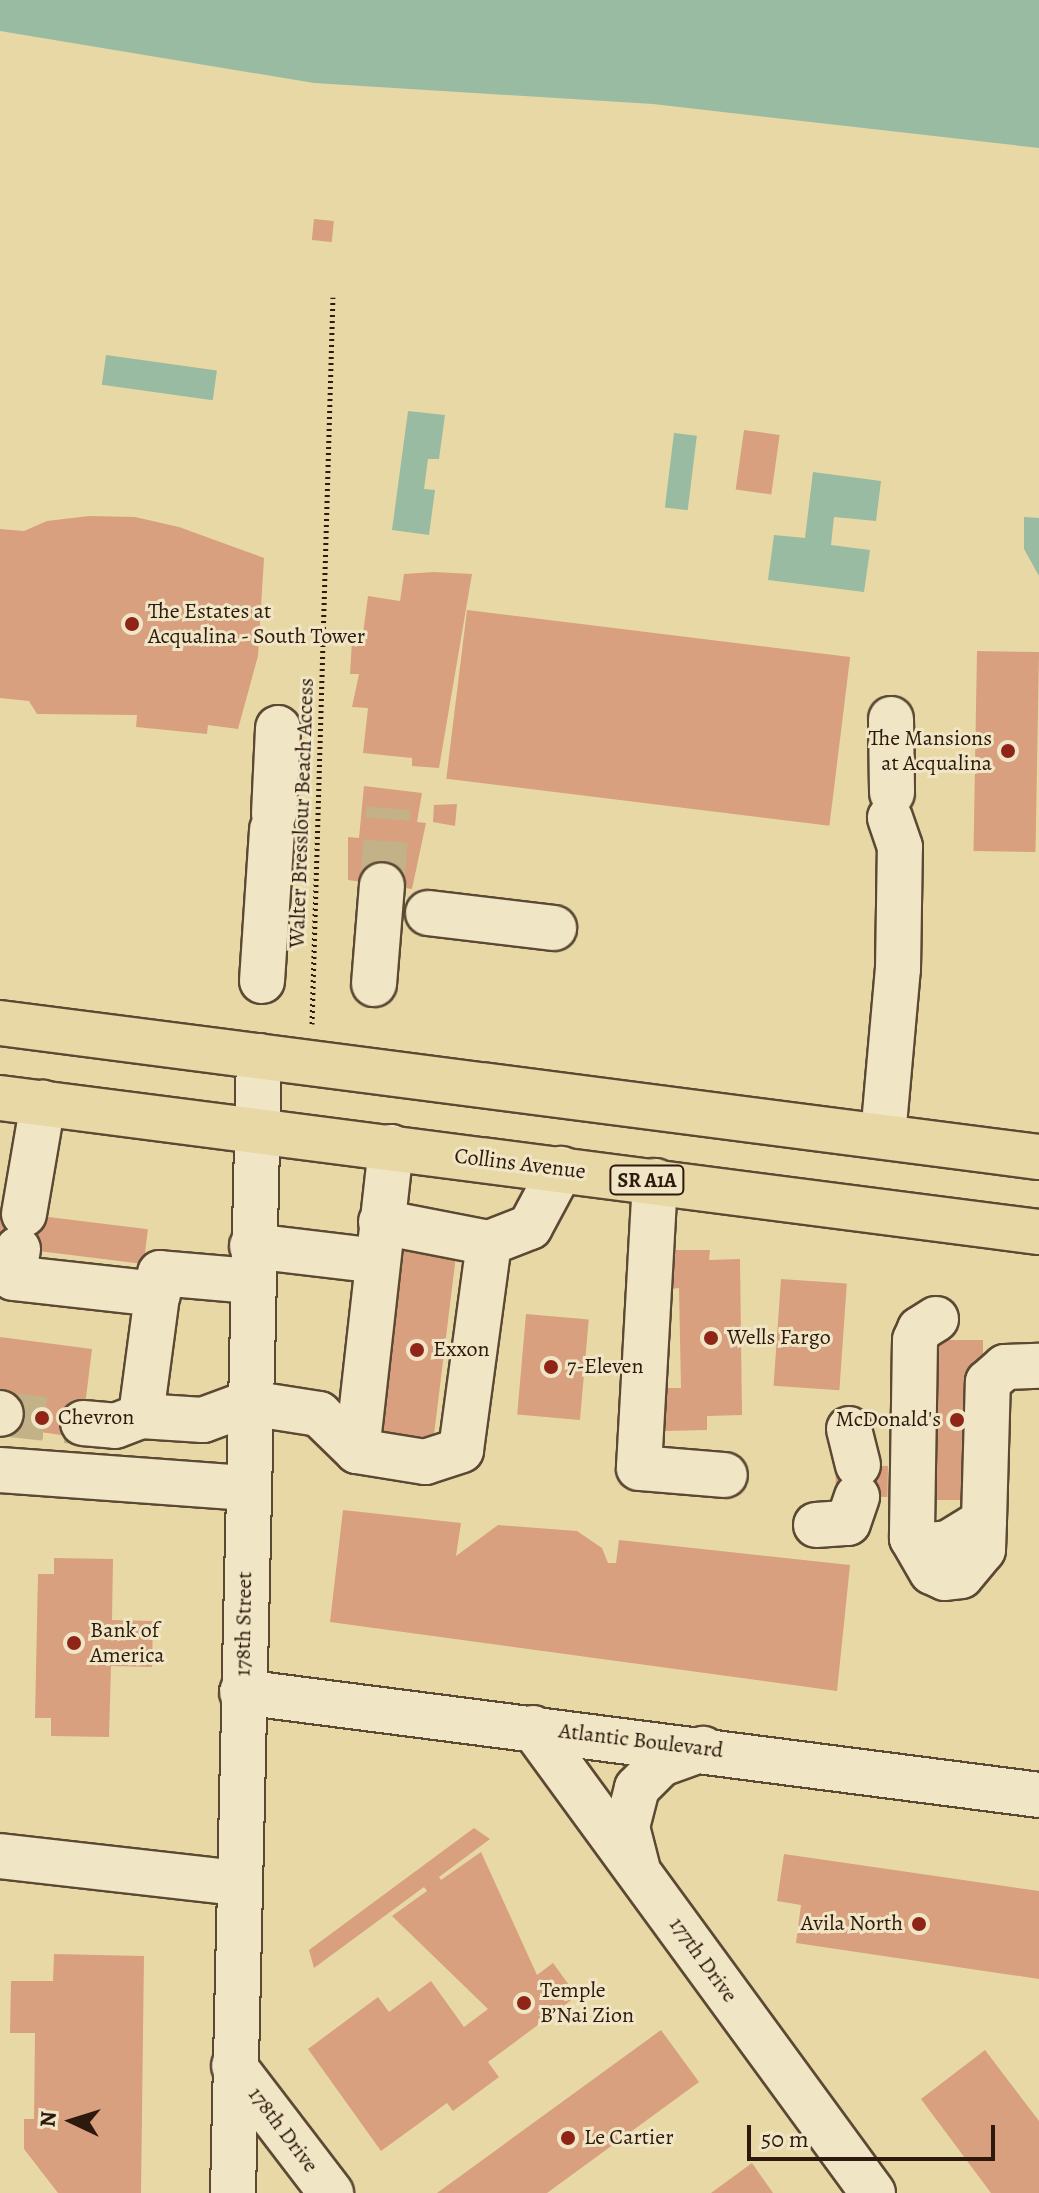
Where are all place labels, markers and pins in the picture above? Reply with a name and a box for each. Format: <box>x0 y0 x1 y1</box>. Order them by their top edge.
place label: The Estates at Acqualina - South Tower <box>148 598 366 650</box>
marker: The Estates at Acqualina - South Tower <box>123 615 141 633</box>
place label: The Mansions at Acqualina <box>868 725 992 776</box>
marker: The Mansions at Acqualina <box>999 742 1017 760</box>
place label: Wells Fargo <box>727 1325 831 1351</box>
marker: Wells Fargo <box>702 1329 720 1347</box>
place label: Exxon <box>433 1337 489 1363</box>
marker: Exxon <box>408 1341 426 1359</box>
place label: 7-Eleven <box>567 1354 644 1380</box>
marker: 7-Eleven <box>542 1358 560 1376</box>
place label: Chevron <box>58 1405 134 1431</box>
place label: McDonald's <box>836 1407 941 1433</box>
marker: Chevron <box>33 1409 51 1427</box>
marker: McDonald's <box>948 1411 966 1429</box>
place label: Bank of America <box>90 1617 165 1668</box>
marker: Bank of America <box>65 1634 83 1652</box>
place label: Avila North <box>801 1911 903 1937</box>
marker: Avila North <box>910 1915 928 1933</box>
place label: Temple B’Nai Zion <box>540 1977 634 2028</box>
marker: Temple B’Nai Zion <box>515 1994 533 2012</box>
place label: Le Cartier <box>584 2125 674 2151</box>
marker: Le Cartier <box>559 2129 577 2147</box>

